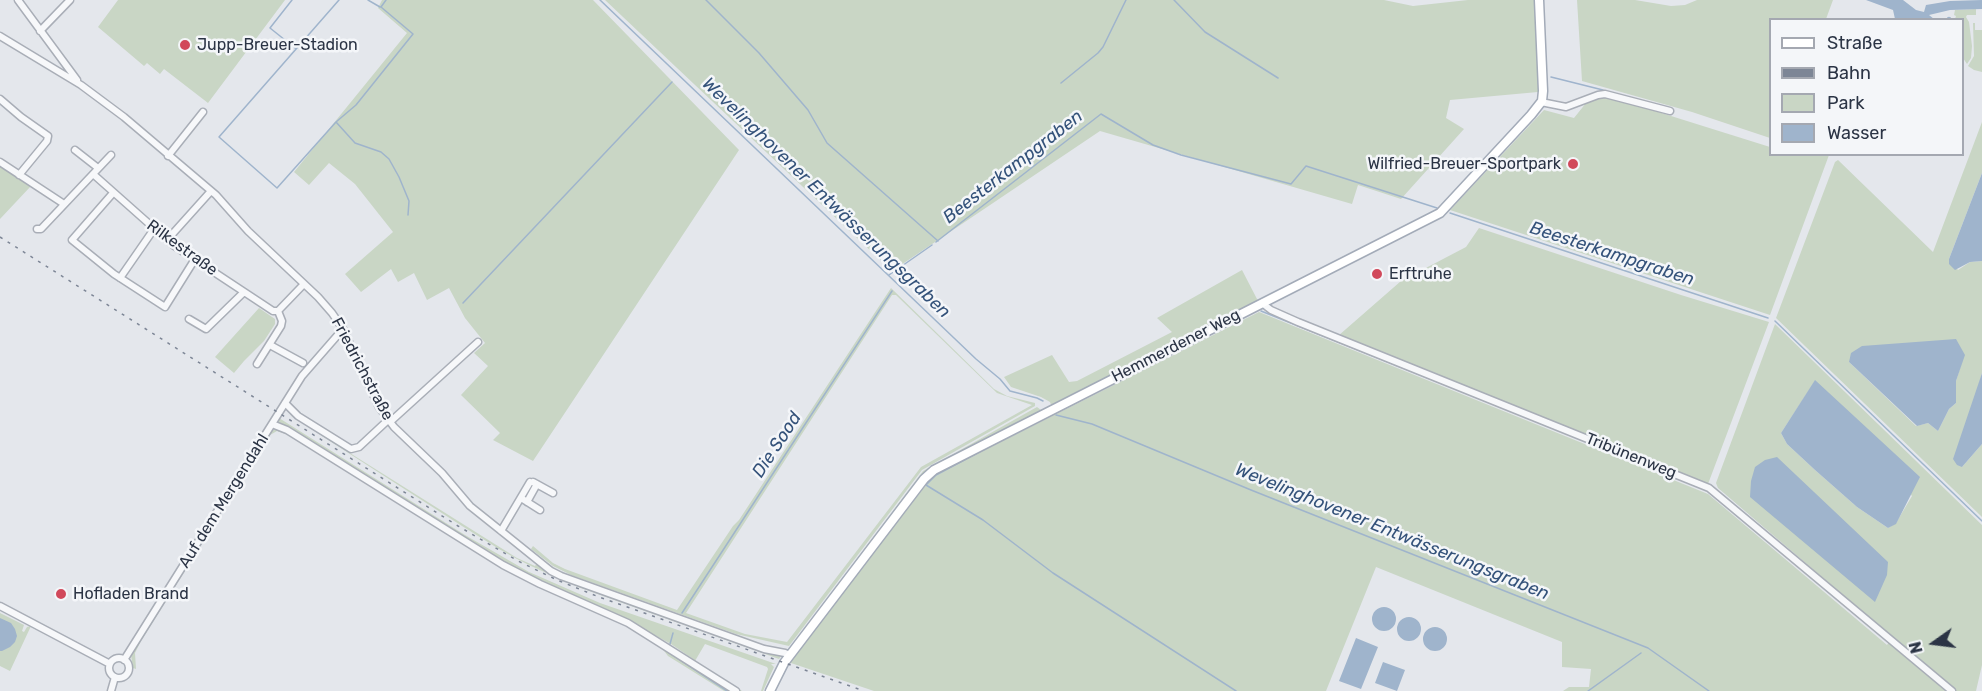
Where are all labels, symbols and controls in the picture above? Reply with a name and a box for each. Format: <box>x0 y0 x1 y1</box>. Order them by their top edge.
legend <box>1769 18 1964 156</box>
text: Straße <box>1827 32 1883 54</box>
place label: Jupp-Breuer-Stadion <box>197 35 358 55</box>
marker: Jupp-Breuer-Stadion <box>178 38 192 52</box>
text: Bahn <box>1827 62 1871 84</box>
water label: Wevelinghovener Entwässerungsgraben <box>697 73 955 323</box>
text: Park <box>1827 92 1864 114</box>
water label: Beesterkampgraben <box>939 106 1087 228</box>
text: Wasser <box>1827 122 1886 144</box>
place label: Wilfried-Breuer-Sportpark <box>1367 154 1561 174</box>
marker: Wilfried-Breuer-Sportpark <box>1566 157 1580 171</box>
street label: Rilkestraße <box>143 216 221 280</box>
water label: Beesterkampgraben <box>1527 217 1697 291</box>
place label: Erftruhe <box>1389 264 1452 284</box>
marker: Erftruhe <box>1370 267 1384 281</box>
street label: Hemmerdener Weg <box>1108 305 1244 387</box>
street label: Friedrichstraße <box>327 314 397 424</box>
water label: Die Sood <box>748 408 806 482</box>
street label: Tribünenweg <box>1583 429 1679 483</box>
street label: Auf dem Mergendahl <box>175 430 273 572</box>
water label: Wevelinghovener Entwässerungsgraben <box>1232 459 1552 605</box>
place label: Hofladen Brand <box>73 584 189 604</box>
marker: Hofladen Brand <box>54 587 68 601</box>
north arrow <box>1904 613 1964 673</box>
text: N <box>1905 640 1927 655</box>

